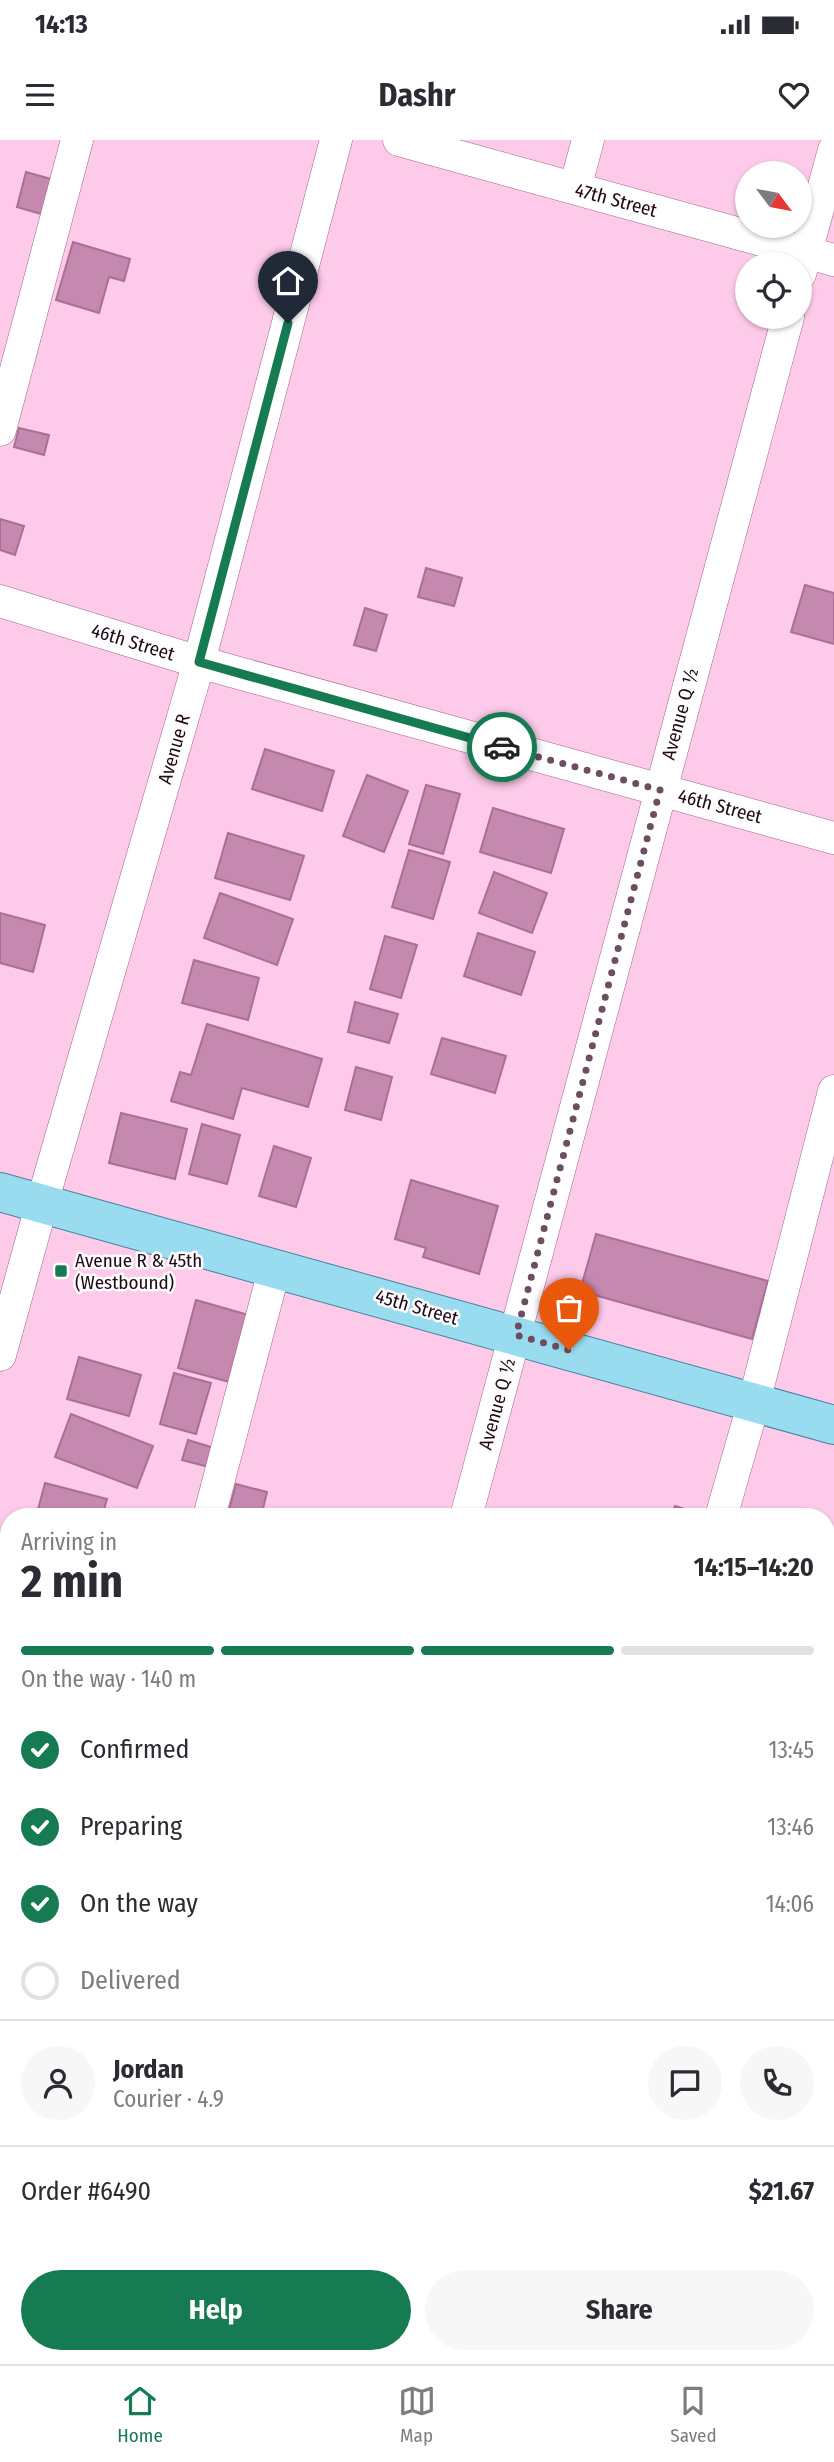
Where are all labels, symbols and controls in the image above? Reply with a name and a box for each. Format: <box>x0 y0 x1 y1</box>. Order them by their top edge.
text: 14:13 <box>35 9 88 40</box>
icon: menu <box>21 76 59 114</box>
text: Dashr <box>379 76 455 114</box>
icon: heart <box>775 76 813 114</box>
north arrow <box>735 161 812 238</box>
map controls <box>735 161 812 329</box>
street label: 47th Street <box>572 178 660 222</box>
pin <box>258 251 318 323</box>
button: locate <box>735 252 812 329</box>
icon: home <box>269 262 307 300</box>
street label: 46th Street <box>88 618 178 666</box>
street label: Avenue Q ½ <box>657 666 703 762</box>
street label: Avenue R <box>153 711 195 787</box>
courier <box>467 712 537 782</box>
icon: car <box>483 728 521 766</box>
street label: 46th Street <box>675 784 765 828</box>
place label: Avenue R & 45th (Westbound) <box>75 1249 202 1294</box>
marker: Avenue R & 45th (Westbound) <box>53 1263 69 1279</box>
pin <box>539 1278 599 1350</box>
street label: 45th Street <box>373 1284 462 1330</box>
icon: bag <box>550 1289 588 1327</box>
street label: Avenue Q ½ <box>474 1356 520 1452</box>
text: Arriving in <box>21 1528 117 1556</box>
text: 14:15–14:20 <box>694 1552 814 1583</box>
text: 2 min <box>21 1554 123 1609</box>
text: On the way · 140 m <box>21 1665 196 1693</box>
icon: check <box>21 1731 59 1769</box>
text: Confirmed <box>80 1734 190 1765</box>
text: 13:45 <box>768 1736 814 1764</box>
icon: check <box>21 1808 59 1846</box>
text: Preparing <box>80 1811 182 1842</box>
text: 13:46 <box>767 1813 814 1841</box>
icon: check <box>21 1885 59 1923</box>
text: On the way <box>80 1888 198 1919</box>
text: 14:06 <box>766 1890 814 1918</box>
text: Delivered <box>80 1965 181 1996</box>
button: person <box>21 2046 95 2120</box>
button: chat <box>648 2046 722 2120</box>
button: phone <box>740 2046 814 2120</box>
text: Jordan <box>113 2054 184 2085</box>
text: Courier · 4.9 <box>113 2085 224 2113</box>
text: Order #6490 <box>21 2176 151 2207</box>
text: $21.67 <box>749 2176 814 2207</box>
button: Help <box>21 2270 411 2350</box>
button: Share <box>425 2270 814 2350</box>
tab: Home <box>117 2382 163 2447</box>
tab: Map <box>398 2382 436 2447</box>
tab: Saved <box>670 2382 717 2447</box>

